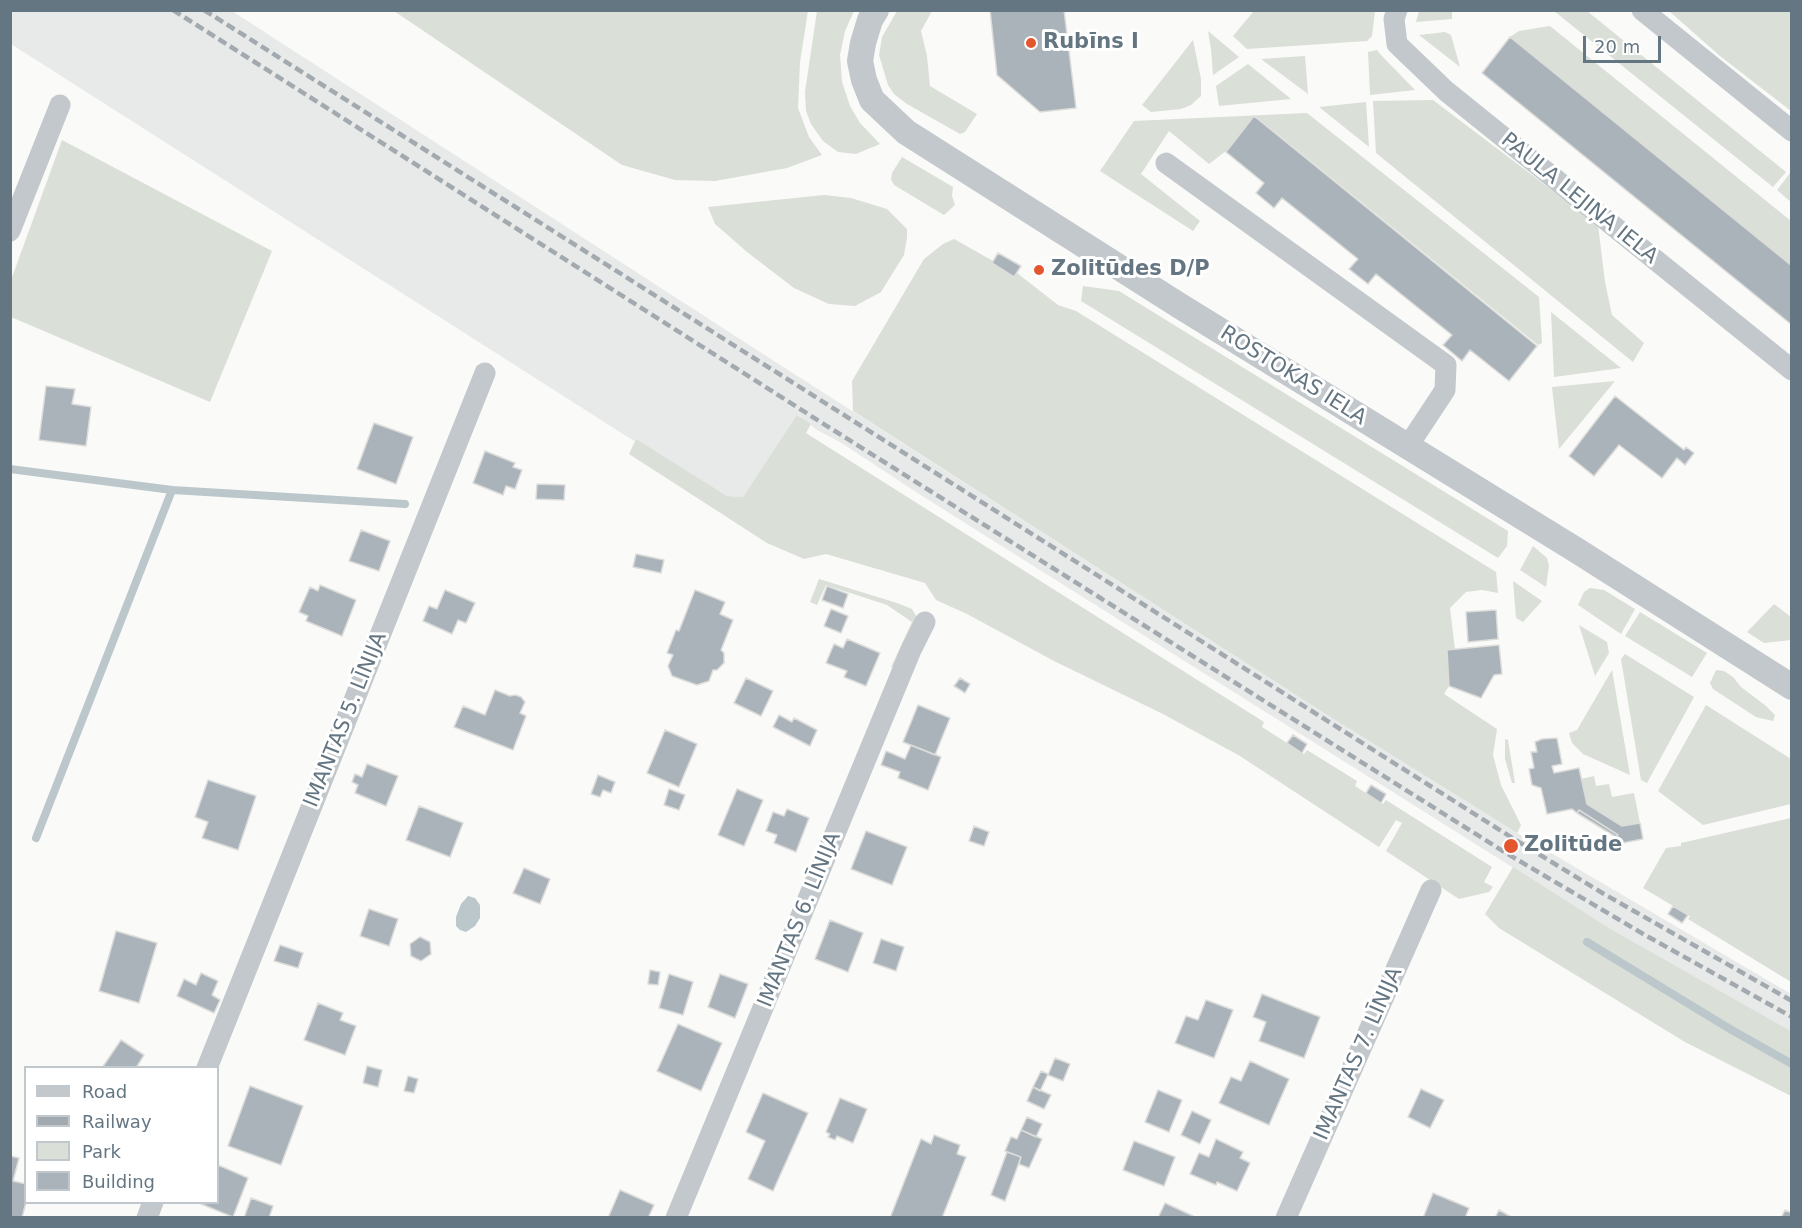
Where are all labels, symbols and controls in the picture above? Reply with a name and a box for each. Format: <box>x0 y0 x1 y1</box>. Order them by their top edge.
scale bar <box>1586 24 1664 62</box>
place label: Rubīns I <box>1043 30 1139 56</box>
marker: Rubīns I <box>1024 36 1038 50</box>
text: 20 m <box>1594 36 1640 57</box>
street label: PAULA LEJIŅA IELA <box>1496 128 1662 270</box>
place label: Zolitūdes D/P <box>1051 257 1210 283</box>
marker: Zolitūdes D/P <box>1032 263 1046 277</box>
street label: ROSTOKAS IELA <box>1215 321 1371 431</box>
street label: IMANTAS 5. LĪNIJA <box>299 629 393 811</box>
street label: IMANTAS 6. LĪNIJA <box>753 829 847 1011</box>
place label: Zolitūde <box>1524 833 1622 859</box>
marker: Zolitūde <box>1502 837 1520 855</box>
street label: IMANTAS 7. LĪNIJA <box>1310 964 1408 1144</box>
legend <box>24 1066 219 1204</box>
text: Road <box>82 1081 127 1102</box>
text: Railway <box>82 1111 152 1132</box>
text: Park <box>82 1141 121 1162</box>
text: Building <box>82 1171 155 1192</box>

